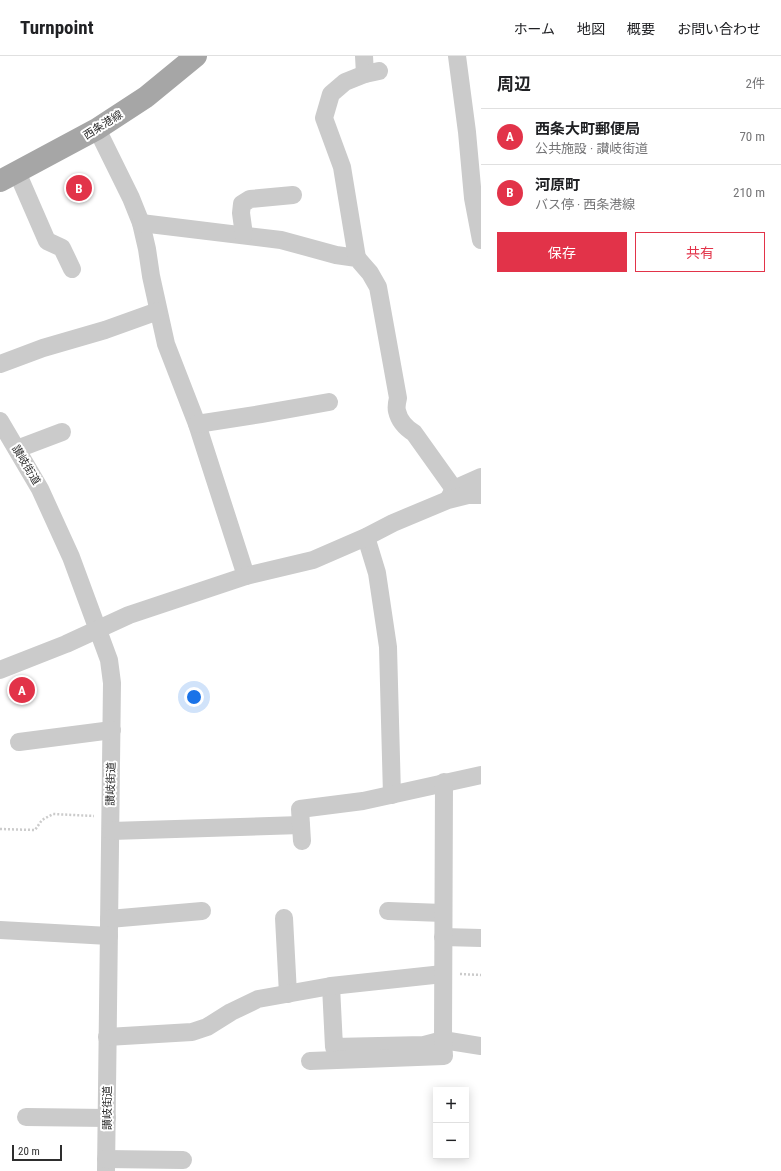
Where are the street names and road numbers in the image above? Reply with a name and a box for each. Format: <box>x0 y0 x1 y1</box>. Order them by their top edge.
street label: 西条港線 <box>81 108 125 142</box>
street label: 讃岐街道 <box>9 443 43 487</box>
street label: 讃岐街道 <box>104 762 118 806</box>
street label: 讃岐街道 <box>101 1086 114 1130</box>

